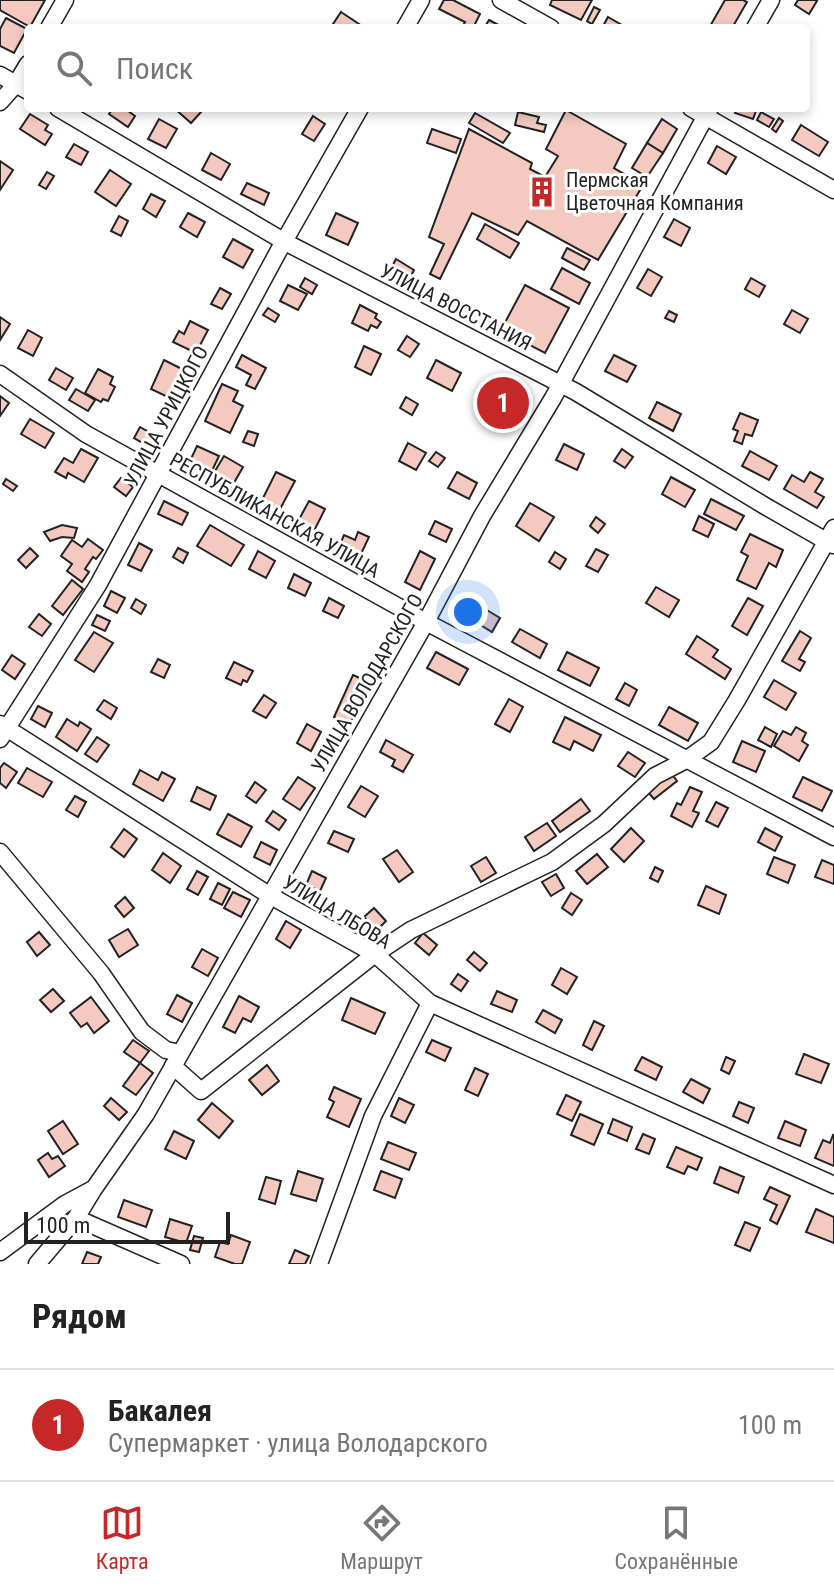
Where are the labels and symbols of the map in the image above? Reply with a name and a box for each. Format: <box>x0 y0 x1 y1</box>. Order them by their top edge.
place label: Пермская Цветочная Компания <box>566 168 744 215</box>
building icon: Пермская Цветочная Компания <box>525 175 559 209</box>
street label: УЛИЦА ВОССТАНИЯ <box>376 258 536 356</box>
street label: УЛИЦА УРИЦКОГО <box>119 342 213 490</box>
pin: 1 <box>477 373 529 433</box>
street label: РЕСПУБЛИКАНСКАЯ УЛИЦА <box>166 447 384 583</box>
street label: УЛИЦА ВОЛОДАРСКОГО <box>306 589 428 777</box>
your location <box>448 592 488 632</box>
street label: УЛИЦА ЛБОВА <box>279 870 396 954</box>
scale bar <box>24 1208 230 1244</box>

